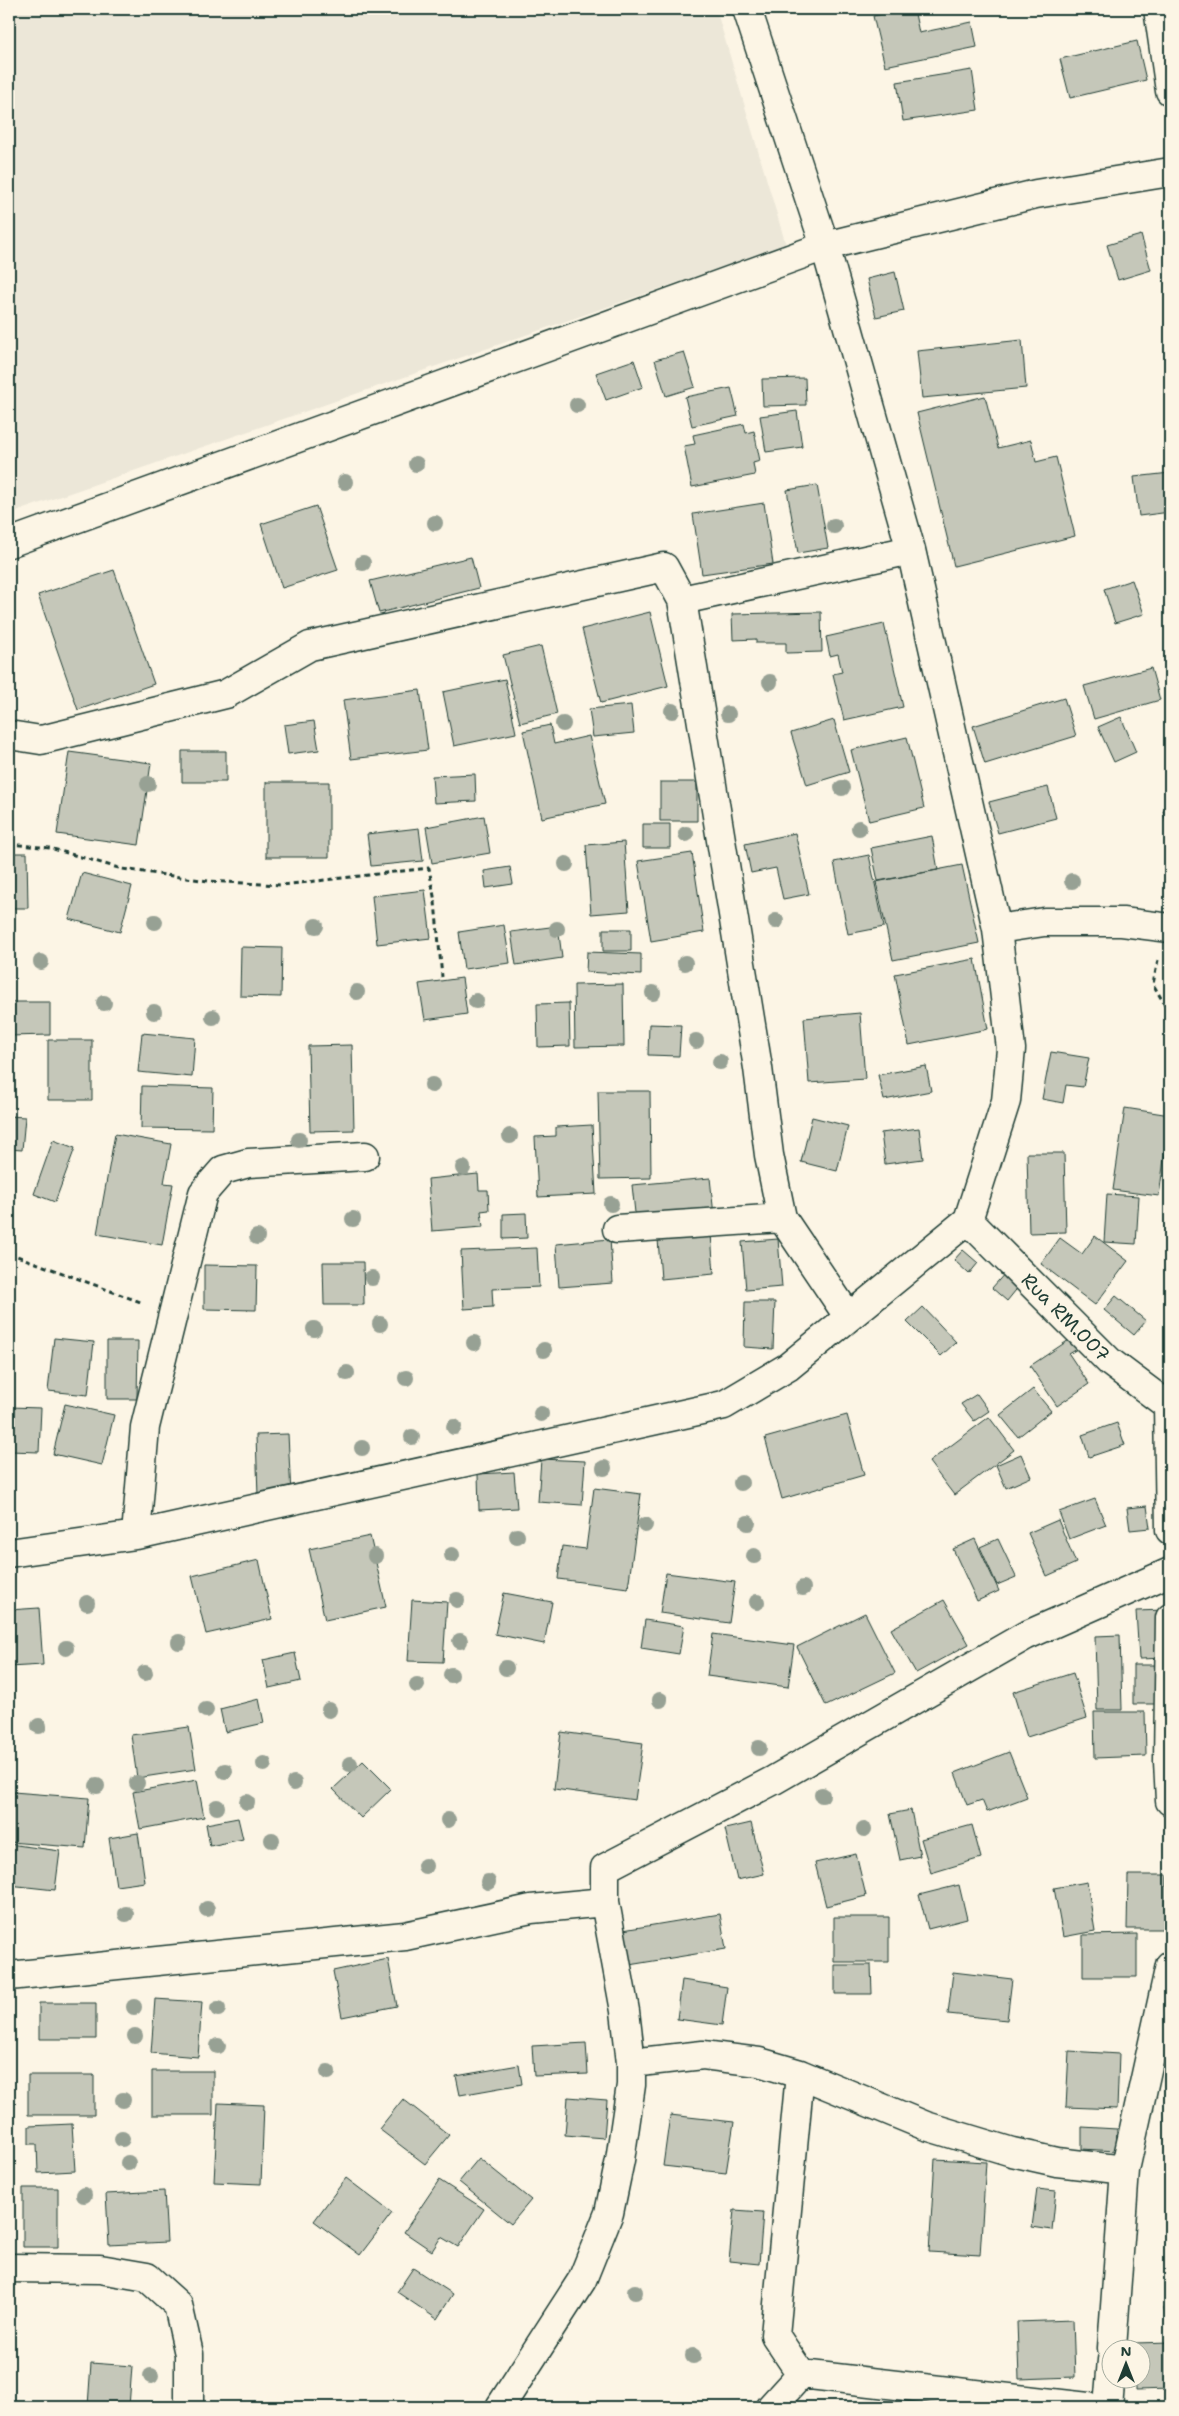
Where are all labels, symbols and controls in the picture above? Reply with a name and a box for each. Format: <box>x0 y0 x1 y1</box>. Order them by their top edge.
street label: Rua RM.007 <box>1016 1268 1115 1367</box>
north arrow <box>1102 2338 1152 2388</box>
text: N <box>1120 2342 1132 2360</box>

